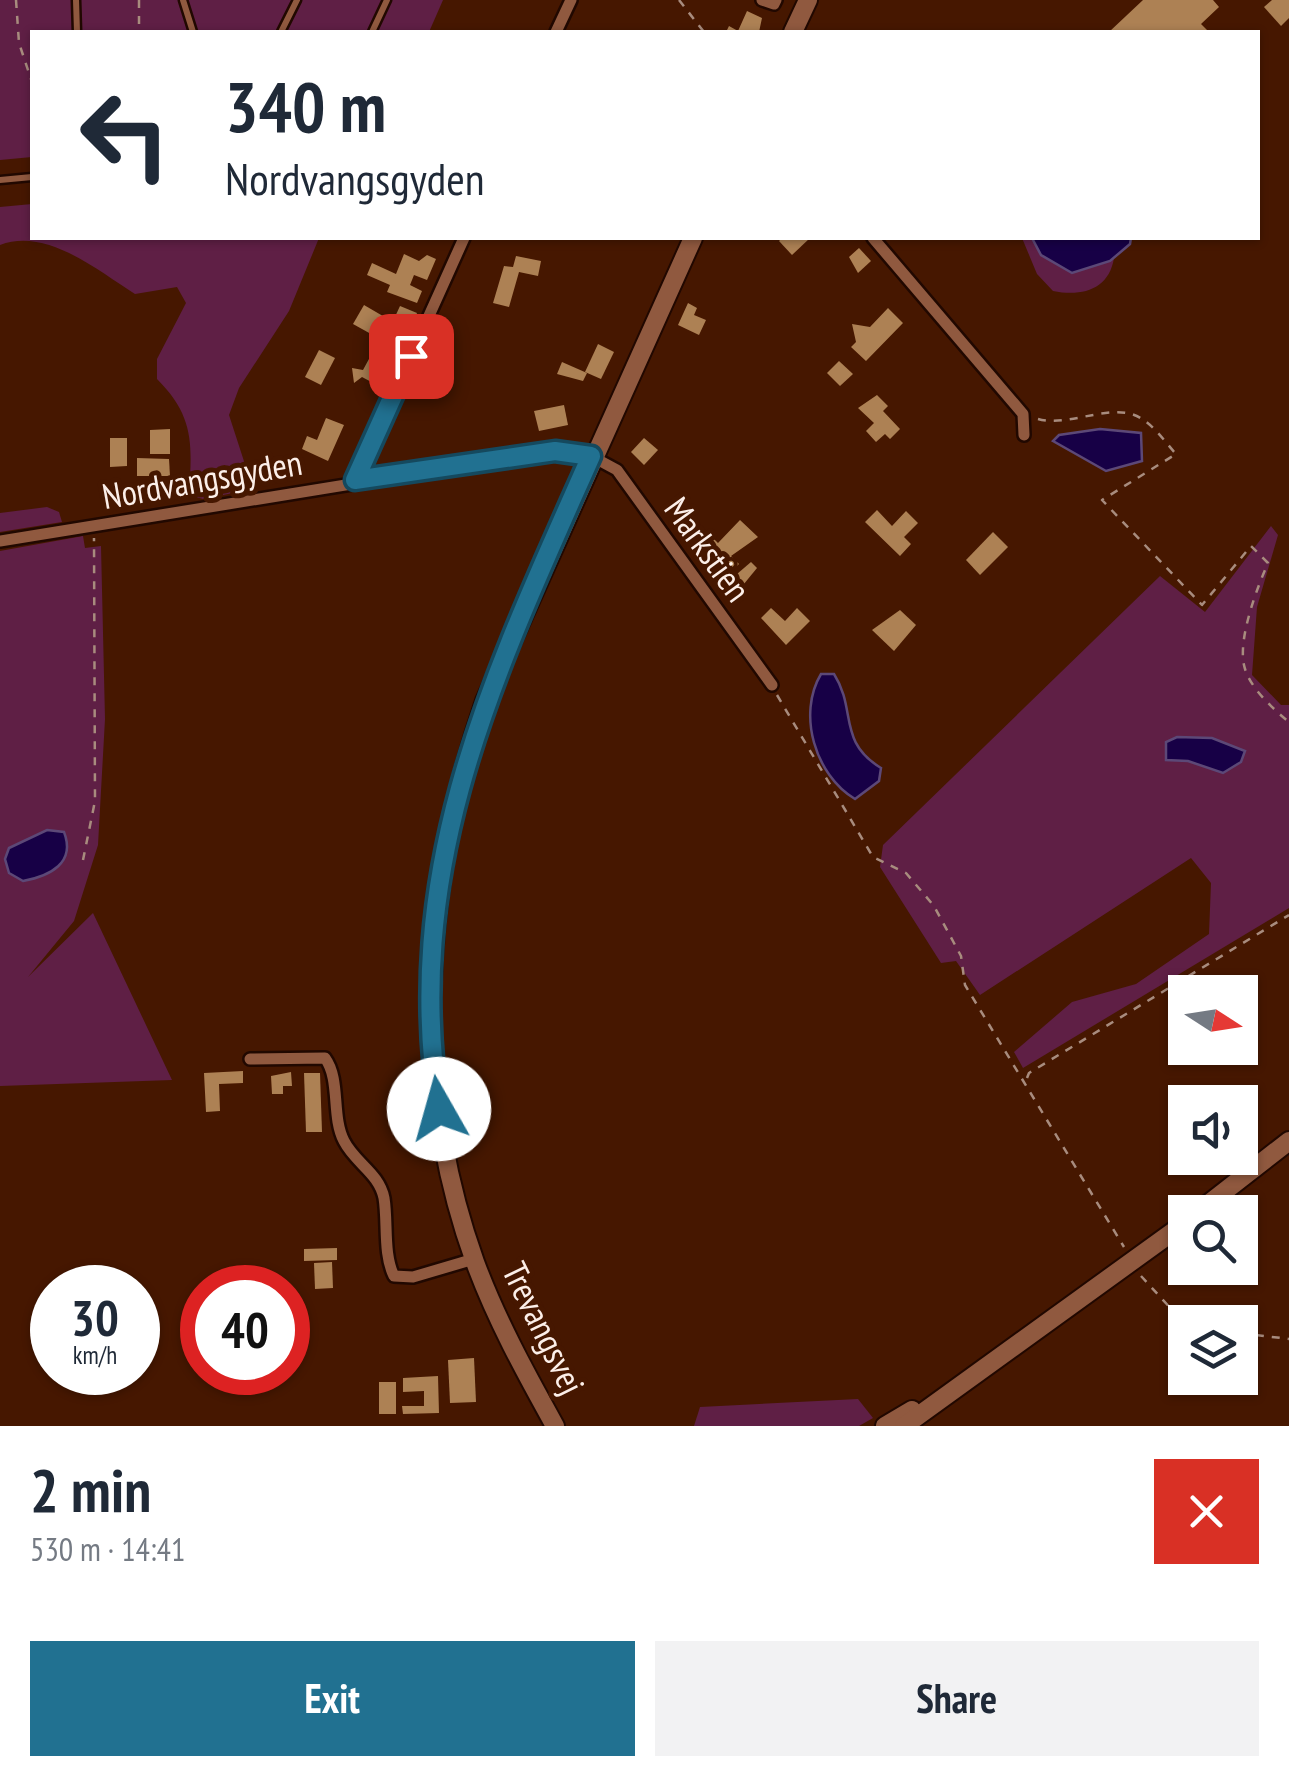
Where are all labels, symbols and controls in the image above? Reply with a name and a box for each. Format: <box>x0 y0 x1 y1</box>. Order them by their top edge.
text: 340 m <box>225 61 386 151</box>
icon: left <box>60 70 190 200</box>
text: Nordvangsgyden <box>225 149 485 207</box>
pin <box>369 314 454 399</box>
icon: arrive <box>384 329 439 384</box>
street label: Nordvangsgyden <box>99 439 305 519</box>
street label: Markstien <box>655 488 761 610</box>
north arrow <box>1168 975 1258 1065</box>
map controls <box>1168 975 1258 1395</box>
position arrow <box>387 1057 491 1161</box>
button: sound <box>1168 1085 1258 1175</box>
button: search <box>1168 1195 1258 1285</box>
street label: Trevangsvej <box>492 1254 596 1402</box>
speed limit sign: 40 <box>180 1265 310 1395</box>
text: 30 <box>71 1285 119 1350</box>
button: layers <box>1168 1305 1258 1395</box>
text: km/h <box>73 1339 117 1371</box>
text: 2 min <box>30 1451 151 1529</box>
button: close <box>1154 1459 1259 1564</box>
text: 530 m · 14:41 <box>30 1528 185 1570</box>
button: Exit <box>30 1641 635 1756</box>
button: Share <box>655 1641 1259 1756</box>

